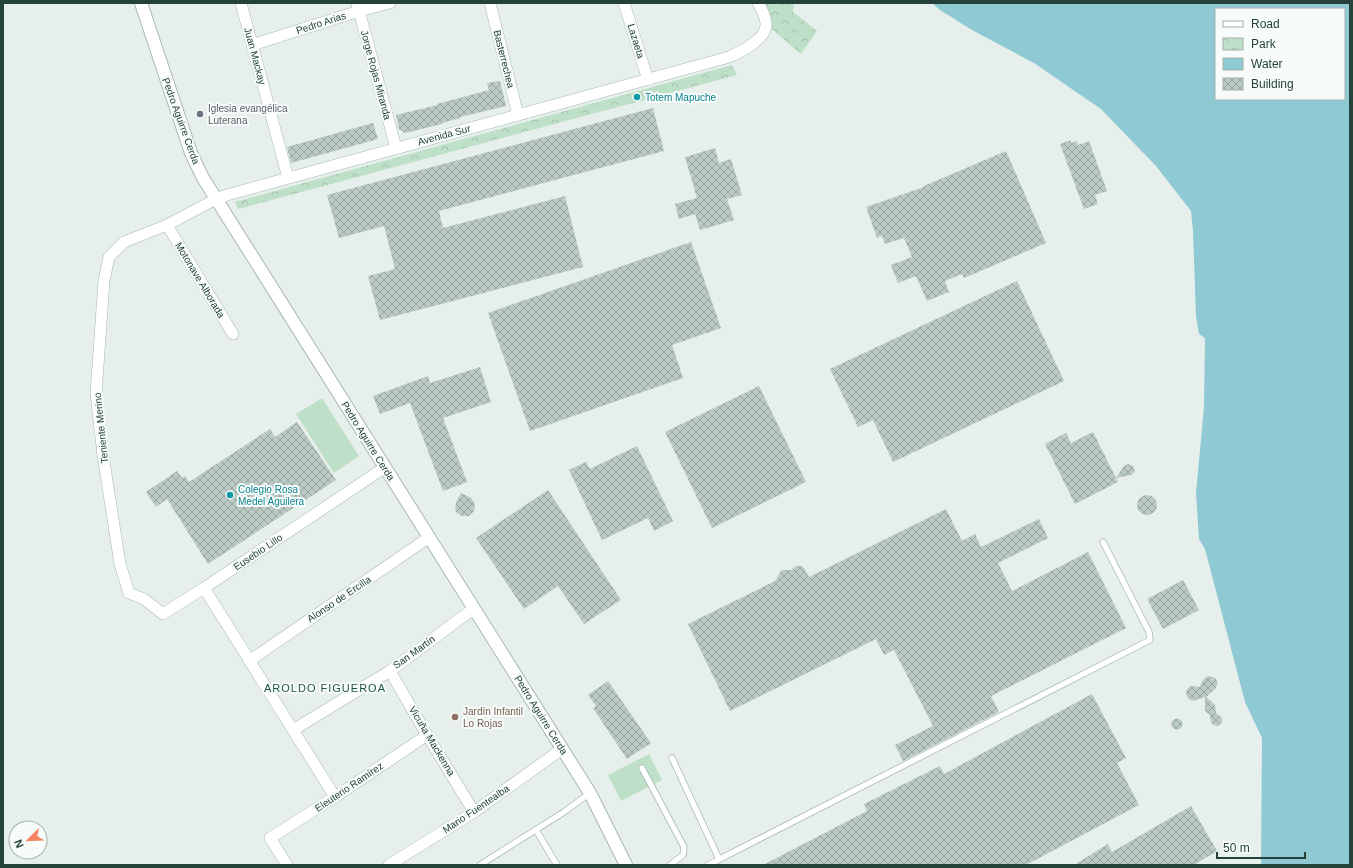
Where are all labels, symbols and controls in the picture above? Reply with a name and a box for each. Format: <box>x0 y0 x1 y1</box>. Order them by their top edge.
legend <box>1215 8 1345 100</box>
street label: Pedro Arias <box>295 10 347 36</box>
text: Road <box>1251 17 1280 31</box>
street label: Lazaeta <box>626 22 647 60</box>
street label: Juan Mackay <box>242 26 268 86</box>
street label: Jorge Rojas Miranda <box>359 29 393 121</box>
street label: Basterrechea <box>491 29 517 90</box>
text: Park <box>1251 37 1277 51</box>
text: Water <box>1251 57 1283 71</box>
street label: Pedro Aguirre Cerda <box>160 76 202 166</box>
text: Building <box>1251 77 1294 91</box>
marker: Totem Mapuche <box>632 92 642 102</box>
place label: Totem Mapuche <box>645 92 717 103</box>
place label: Iglesia evangélica Luterana <box>208 103 288 126</box>
marker: Iglesia evangélica Luterana <box>195 109 205 119</box>
street label: Avenida Sur <box>416 122 472 147</box>
street label: Motonave Alborada <box>173 240 227 320</box>
street label: Teniente Merino <box>92 392 110 464</box>
street label: Pedro Aguirre Cerda <box>339 399 397 483</box>
place label: Colegio Rosa Medel Aguilera <box>238 484 305 507</box>
marker: Colegio Rosa Medel Aguilera <box>225 490 235 500</box>
street label: Eusebio Lillo <box>231 531 285 572</box>
street label: Alonso de Ercilla <box>305 573 373 624</box>
street label: San Martín <box>391 633 437 671</box>
street label: Pedro Aguirre Cerda <box>512 673 570 757</box>
district label: AROLDO FIGUEROA <box>264 682 386 694</box>
street label: Vicuña Mackenna <box>407 704 457 778</box>
place label: Jardín Infantil Lo Rojas <box>463 706 523 729</box>
marker: Jardín Infantil Lo Rojas <box>450 712 460 722</box>
street label: Eleuterio Ramírez <box>313 760 385 814</box>
street label: Mario Fuentealba <box>441 782 512 835</box>
north arrow <box>8 820 48 860</box>
scale bar <box>1217 834 1305 860</box>
text: N <box>12 838 26 850</box>
text: 50 m <box>1223 841 1250 855</box>

